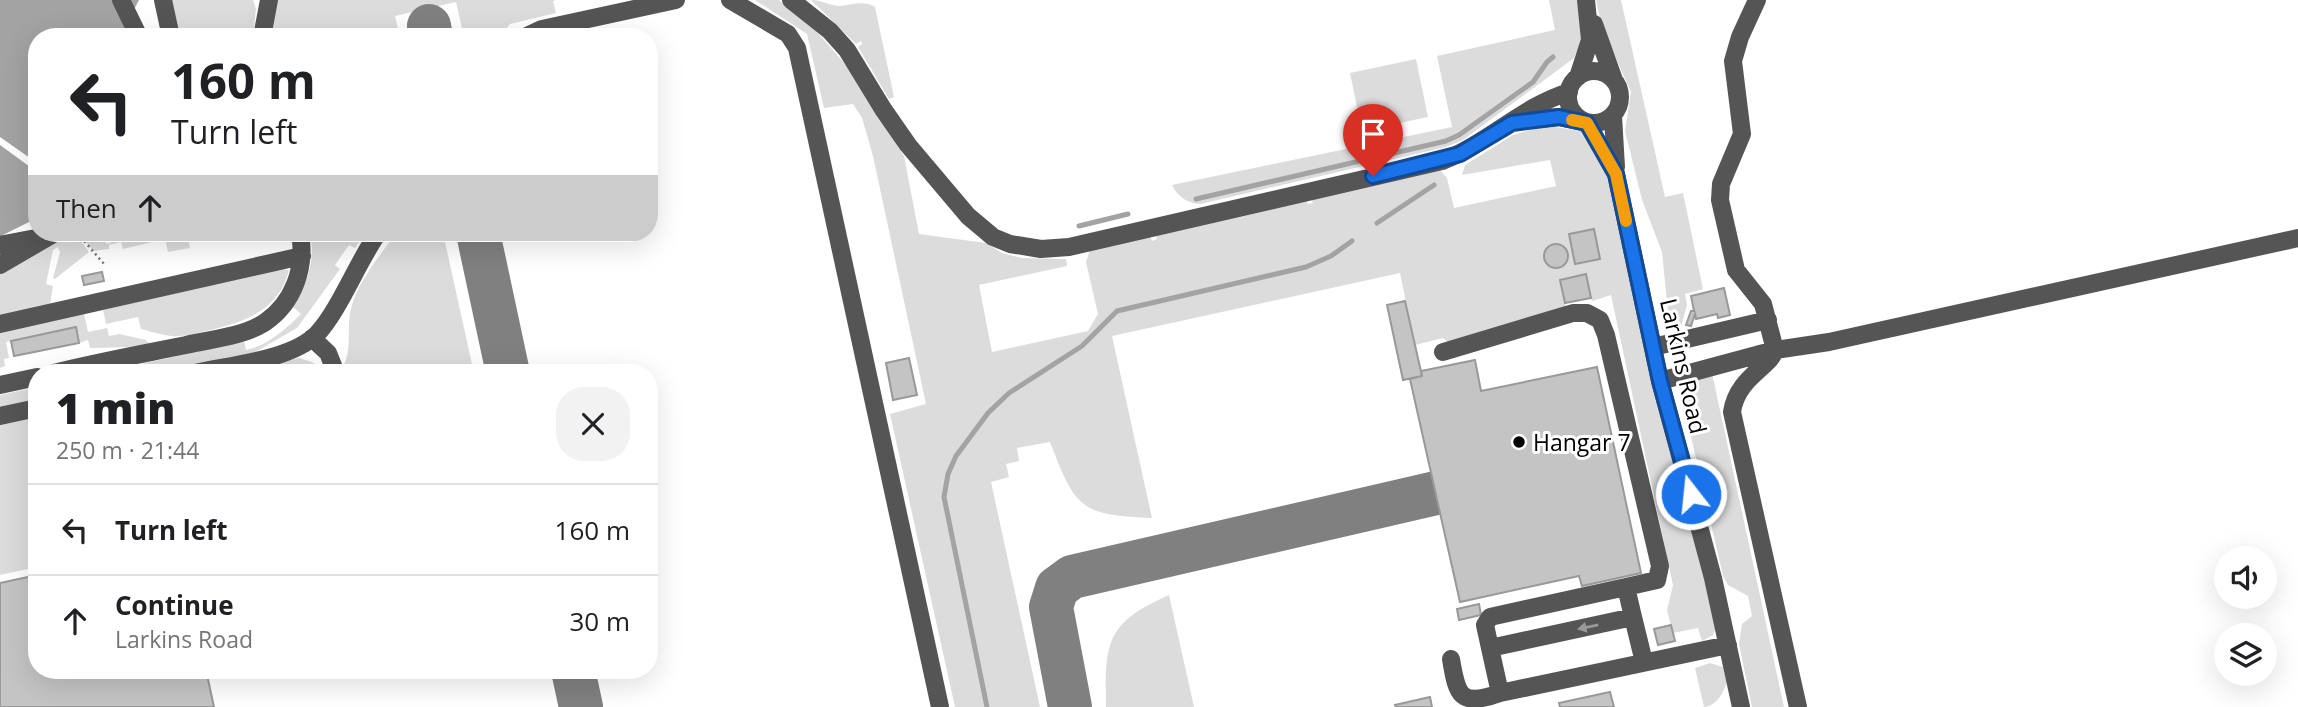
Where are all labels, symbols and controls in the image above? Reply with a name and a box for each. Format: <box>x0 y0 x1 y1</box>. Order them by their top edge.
text: 160 m <box>171 47 316 113</box>
icon: left <box>56 56 147 147</box>
pin <box>1343 104 1403 176</box>
text: Turn left <box>171 110 297 153</box>
icon: arrive <box>1354 115 1392 153</box>
icon: ahead <box>131 189 169 227</box>
text: Then <box>56 190 117 226</box>
street label: Larkins Road <box>1653 295 1715 437</box>
text: 1 min <box>56 379 175 436</box>
button: close <box>556 387 630 461</box>
place label: Hangar 7 <box>1533 426 1631 458</box>
text: 250 m · 21:44 <box>56 434 199 466</box>
marker: Hangar 7 <box>1511 434 1527 450</box>
position arrow <box>1654 457 1728 531</box>
icon: left <box>56 511 94 549</box>
text: Turn left <box>115 512 227 548</box>
text: 160 m <box>555 512 630 548</box>
map controls <box>2214 546 2277 686</box>
button: sound <box>2214 546 2277 609</box>
text: Continue <box>115 587 234 623</box>
icon: ahead <box>56 602 94 640</box>
text: 30 m <box>569 603 630 639</box>
one-way arrow <box>1577 622 1599 633</box>
text: Larkins Road <box>115 623 253 655</box>
button: layers <box>2214 623 2277 686</box>

